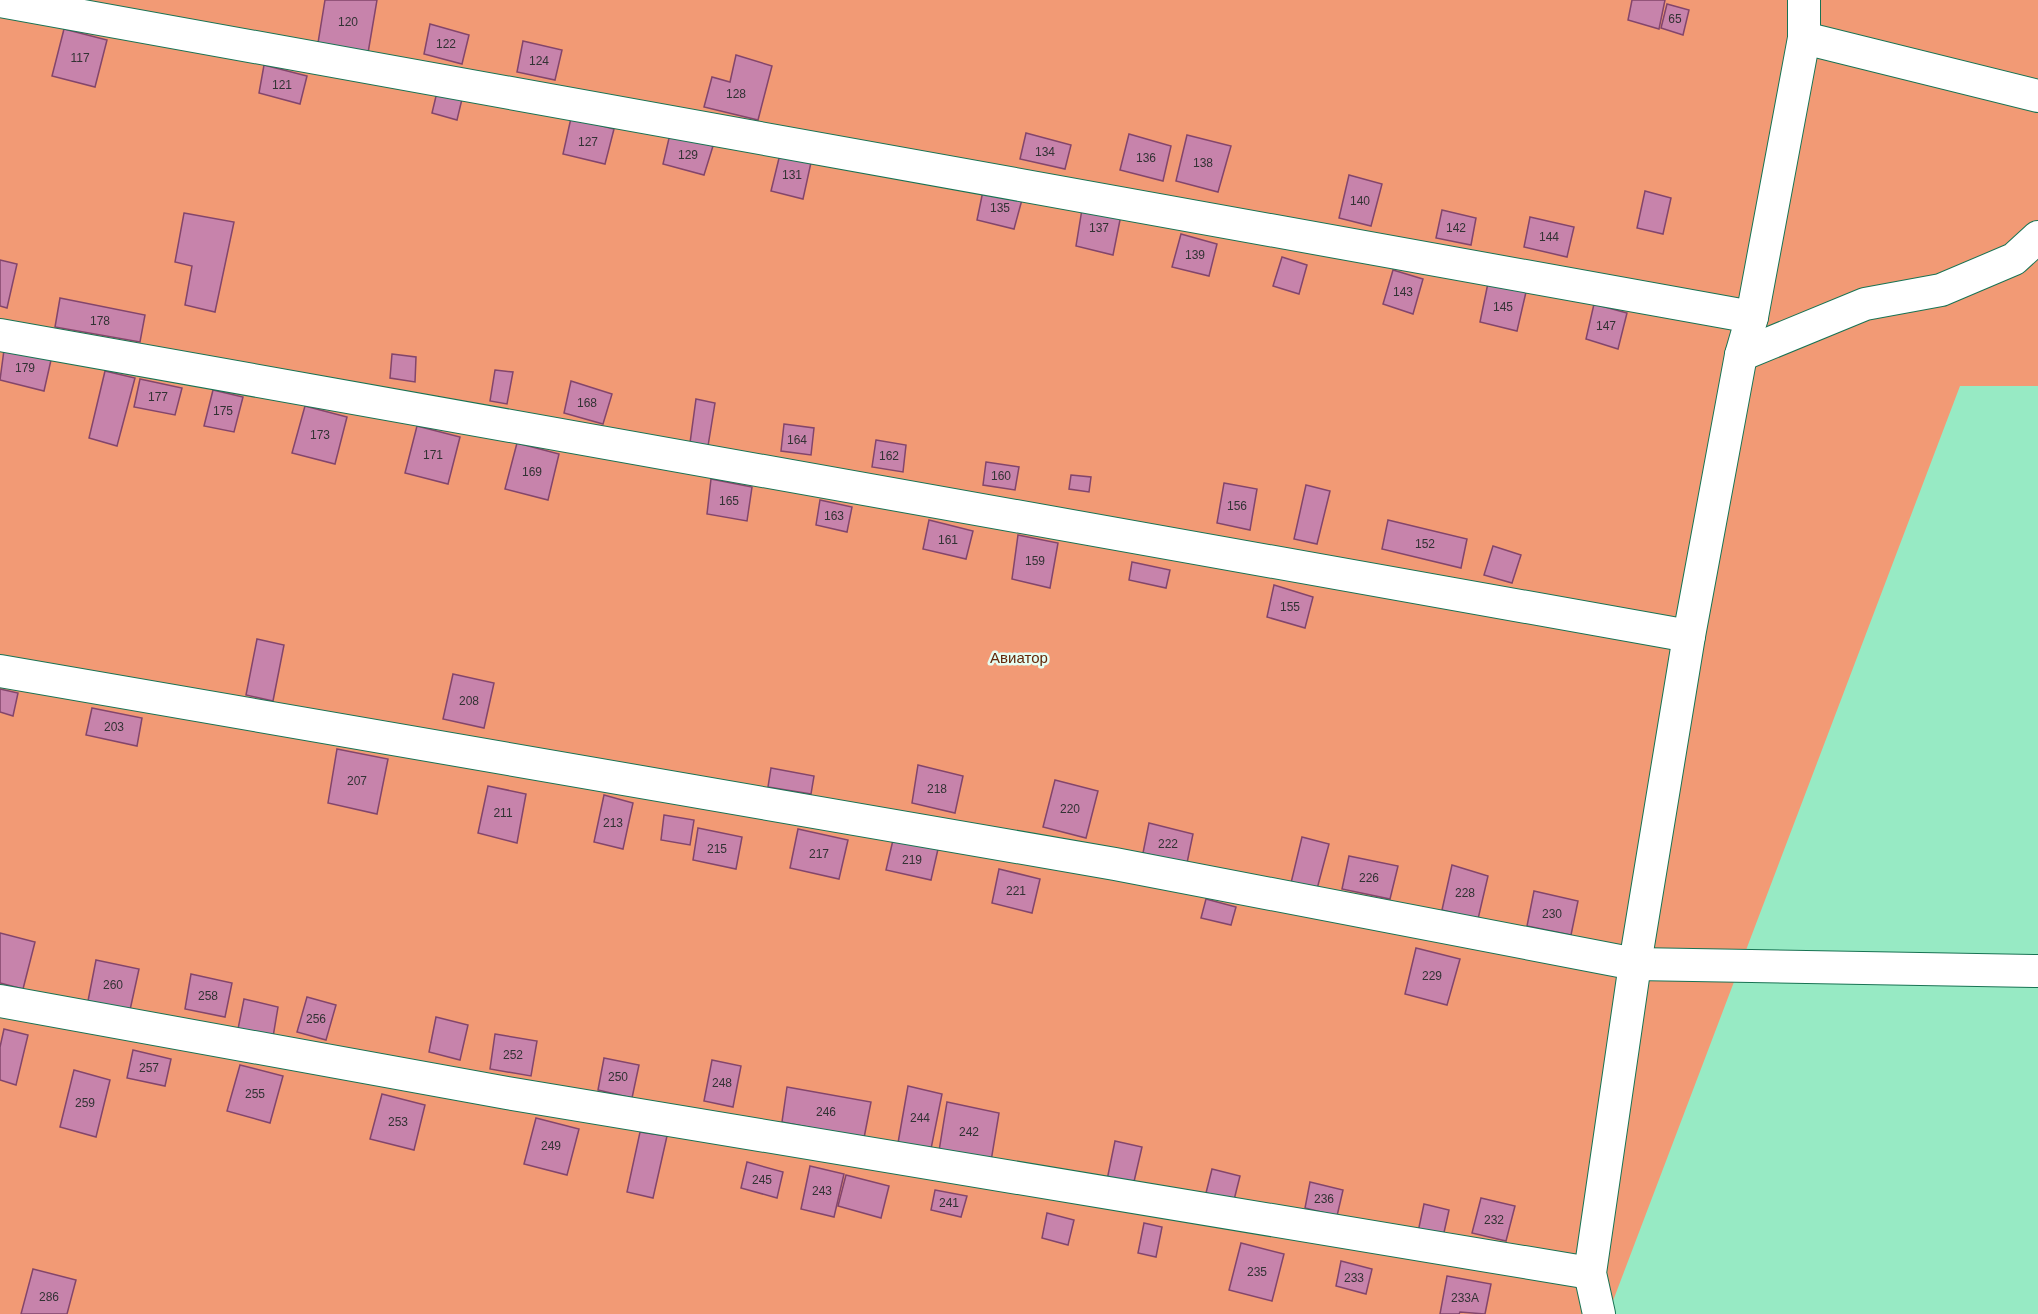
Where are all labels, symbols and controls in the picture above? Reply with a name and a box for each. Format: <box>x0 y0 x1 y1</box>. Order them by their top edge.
house number: 65 <box>1668 12 1682 26</box>
house number: 120 <box>338 15 358 29</box>
house number: 122 <box>436 37 456 51</box>
house number: 117 <box>70 51 90 65</box>
house number: 124 <box>529 54 549 68</box>
house number: 121 <box>272 78 292 92</box>
house number: 128 <box>726 87 746 101</box>
house number: 127 <box>578 135 598 149</box>
house number: 134 <box>1035 145 1055 159</box>
house number: 129 <box>678 148 698 162</box>
house number: 136 <box>1136 151 1156 165</box>
house number: 138 <box>1193 156 1213 170</box>
house number: 131 <box>782 168 802 182</box>
house number: 140 <box>1350 194 1370 208</box>
house number: 135 <box>990 201 1010 215</box>
house number: 137 <box>1089 221 1109 235</box>
house number: 142 <box>1446 221 1466 235</box>
house number: 144 <box>1539 230 1559 244</box>
house number: 139 <box>1185 248 1205 262</box>
house number: 143 <box>1393 285 1413 299</box>
house number: 145 <box>1493 300 1513 314</box>
house number: 178 <box>90 314 110 328</box>
house number: 147 <box>1596 319 1616 333</box>
house number: 179 <box>15 361 35 375</box>
house number: 177 <box>148 390 168 404</box>
house number: 168 <box>577 396 597 410</box>
house number: 175 <box>213 404 233 418</box>
house number: 173 <box>310 428 330 442</box>
house number: 164 <box>787 433 807 447</box>
house number: 171 <box>423 448 443 462</box>
house number: 162 <box>879 449 899 463</box>
house number: 169 <box>522 465 542 479</box>
house number: 160 <box>991 469 1011 483</box>
house number: 165 <box>719 494 739 508</box>
house number: 156 <box>1227 499 1247 513</box>
house number: 163 <box>824 509 844 523</box>
house number: 161 <box>938 533 958 547</box>
house number: 152 <box>1415 537 1435 551</box>
house number: 159 <box>1025 554 1045 568</box>
house number: 155 <box>1280 600 1300 614</box>
park label: Авиатор <box>990 649 1048 666</box>
house number: 208 <box>459 694 479 708</box>
house number: 203 <box>104 720 124 734</box>
house number: 207 <box>347 774 367 788</box>
house number: 218 <box>927 782 947 796</box>
house number: 220 <box>1060 802 1080 816</box>
house number: 211 <box>493 806 513 820</box>
house number: 213 <box>603 816 623 830</box>
house number: 222 <box>1158 837 1178 851</box>
house number: 215 <box>707 842 727 856</box>
house number: 217 <box>809 847 829 861</box>
house number: 219 <box>902 853 922 867</box>
house number: 226 <box>1359 871 1379 885</box>
house number: 221 <box>1006 884 1026 898</box>
house number: 228 <box>1455 886 1475 900</box>
house number: 230 <box>1542 907 1562 921</box>
house number: 229 <box>1422 969 1442 983</box>
house number: 260 <box>103 978 123 992</box>
house number: 258 <box>198 989 218 1003</box>
house number: 256 <box>306 1012 326 1026</box>
house number: 252 <box>503 1048 523 1062</box>
house number: 257 <box>139 1061 159 1075</box>
house number: 250 <box>608 1070 628 1084</box>
house number: 248 <box>712 1076 732 1090</box>
house number: 255 <box>245 1087 265 1101</box>
house number: 259 <box>75 1096 95 1110</box>
house number: 246 <box>816 1105 836 1119</box>
house number: 244 <box>910 1111 930 1125</box>
house number: 253 <box>388 1115 408 1129</box>
house number: 242 <box>959 1125 979 1139</box>
house number: 249 <box>541 1139 561 1153</box>
house number: 245 <box>752 1173 772 1187</box>
house number: 243 <box>812 1184 832 1198</box>
house number: 236 <box>1314 1192 1334 1206</box>
house number: 241 <box>939 1196 959 1210</box>
house number: 232 <box>1484 1213 1504 1227</box>
house number: 235 <box>1247 1265 1267 1279</box>
house number: 233 <box>1344 1271 1364 1285</box>
house number: 286 <box>39 1290 59 1304</box>
house number: 233А <box>1451 1291 1479 1305</box>

